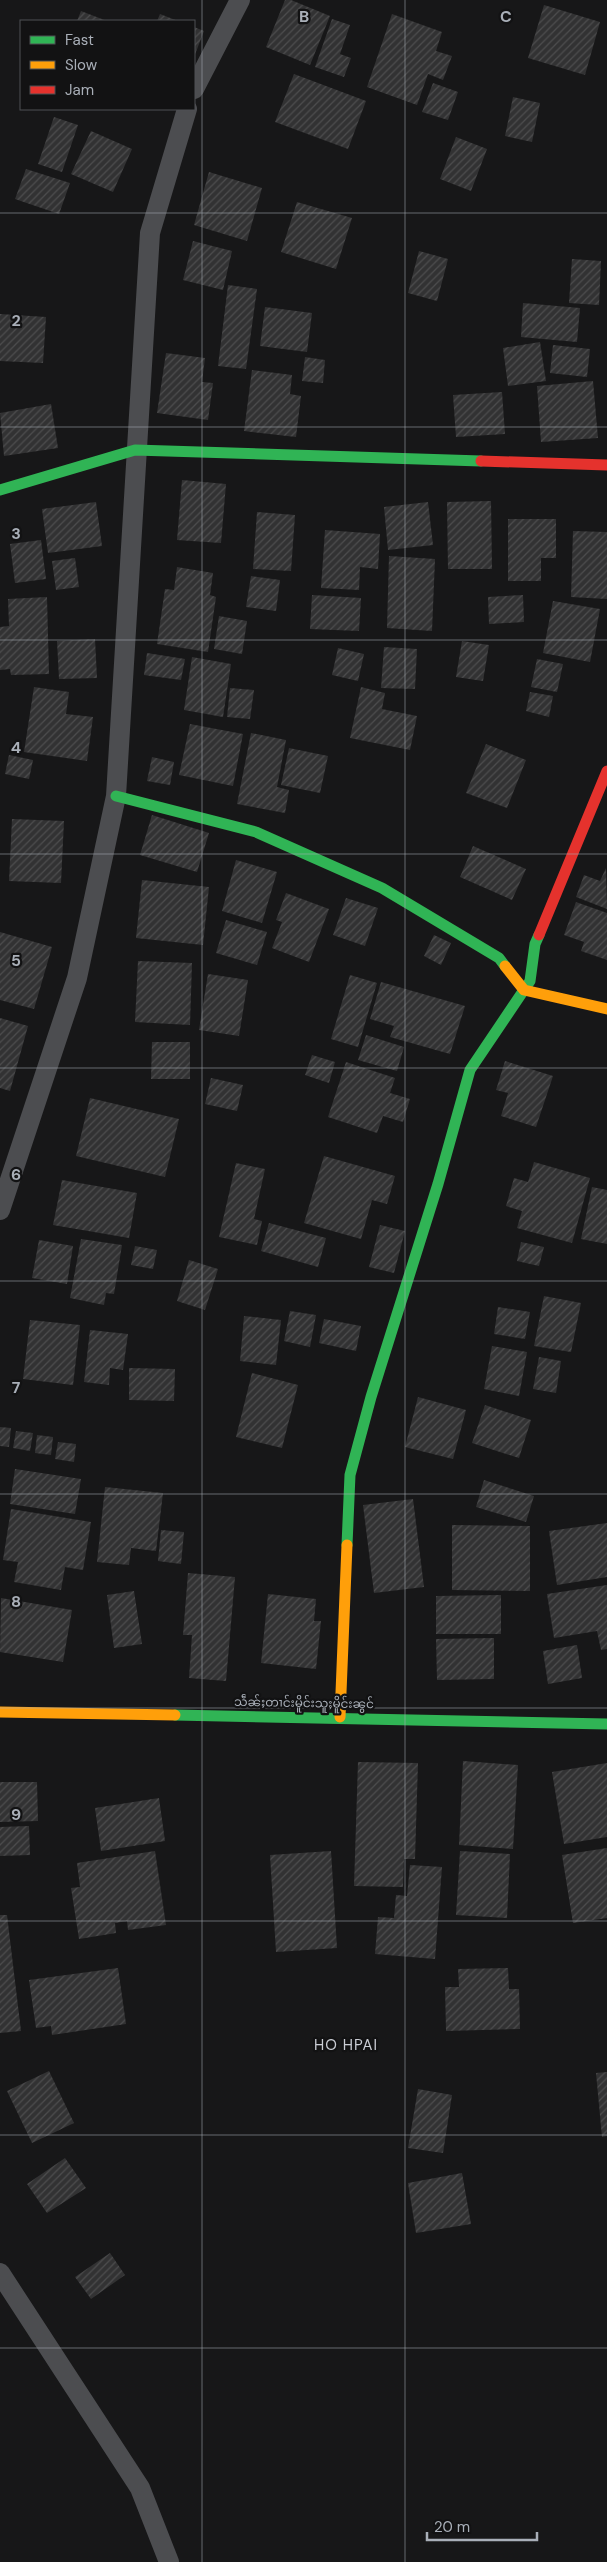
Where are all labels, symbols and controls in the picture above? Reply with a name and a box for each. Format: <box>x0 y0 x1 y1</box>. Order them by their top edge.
text: B <box>299 6 309 27</box>
text: C <box>500 6 512 27</box>
legend <box>20 20 195 110</box>
text: Fast <box>65 30 94 50</box>
text: Slow <box>65 55 98 75</box>
text: Jam <box>65 80 94 100</box>
text: 2 <box>11 310 21 331</box>
text: 3 <box>11 523 21 544</box>
text: 4 <box>11 737 21 758</box>
text: 5 <box>11 950 21 971</box>
text: 6 <box>11 1164 21 1185</box>
text: 7 <box>12 1377 21 1398</box>
text: 8 <box>11 1591 21 1612</box>
street label: သဵၼ်ႈတၢင်းမိူင်းသူႈမိူင်းၼွင် <box>234 1693 374 1714</box>
text: 9 <box>11 1804 21 1825</box>
district label: HO HPAI <box>314 2035 378 2055</box>
scale bar <box>427 2510 537 2542</box>
text: 20 m <box>434 2517 470 2537</box>

